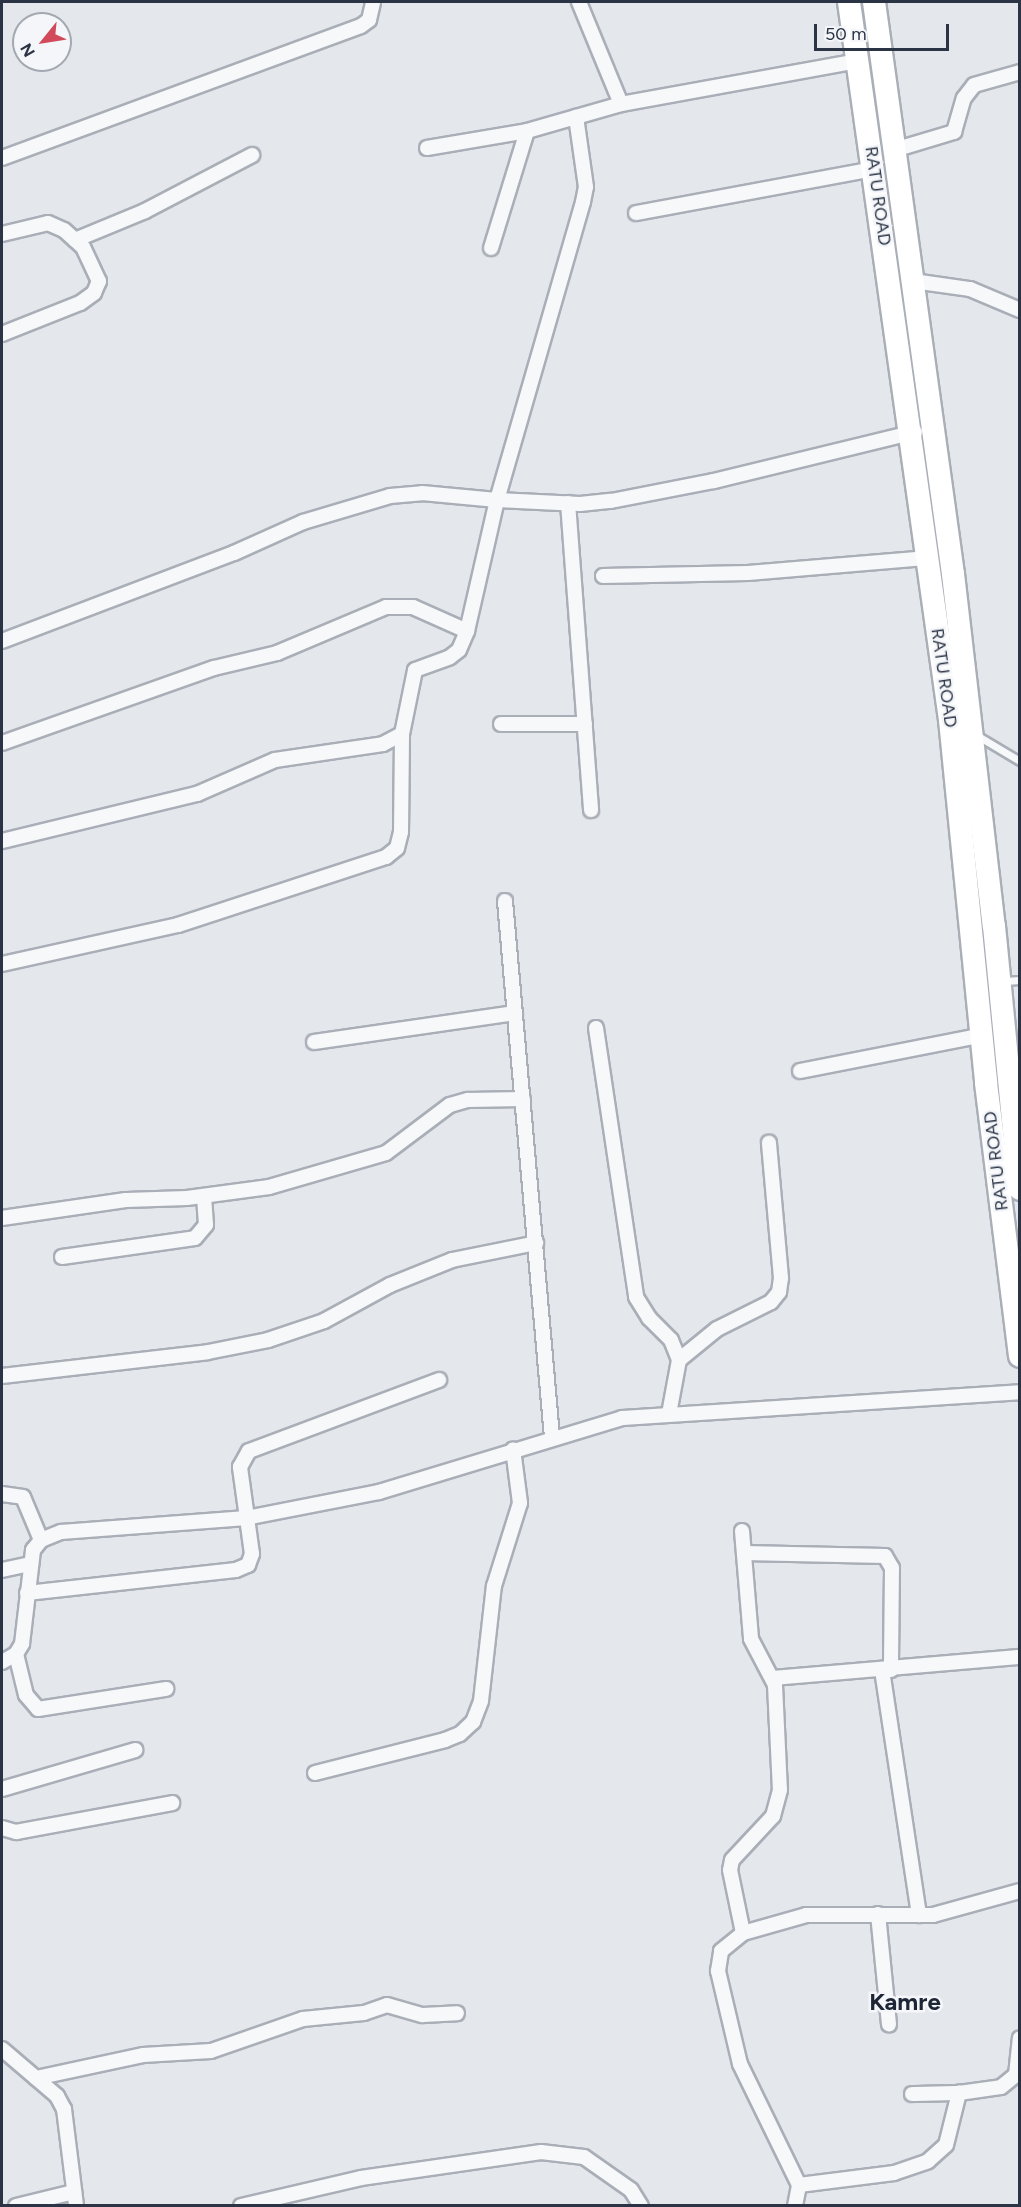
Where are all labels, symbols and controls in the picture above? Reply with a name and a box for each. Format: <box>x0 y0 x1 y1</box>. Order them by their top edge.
north arrow <box>12 12 72 72</box>
scale bar <box>817 12 952 50</box>
text: 50 m <box>825 23 867 45</box>
text: N <box>16 40 39 60</box>
street label: RATU ROAD <box>860 145 896 247</box>
street label: RATU ROAD <box>926 627 962 729</box>
street label: RATU ROAD <box>979 1110 1013 1212</box>
district label: Kamre <box>869 1988 941 2016</box>

